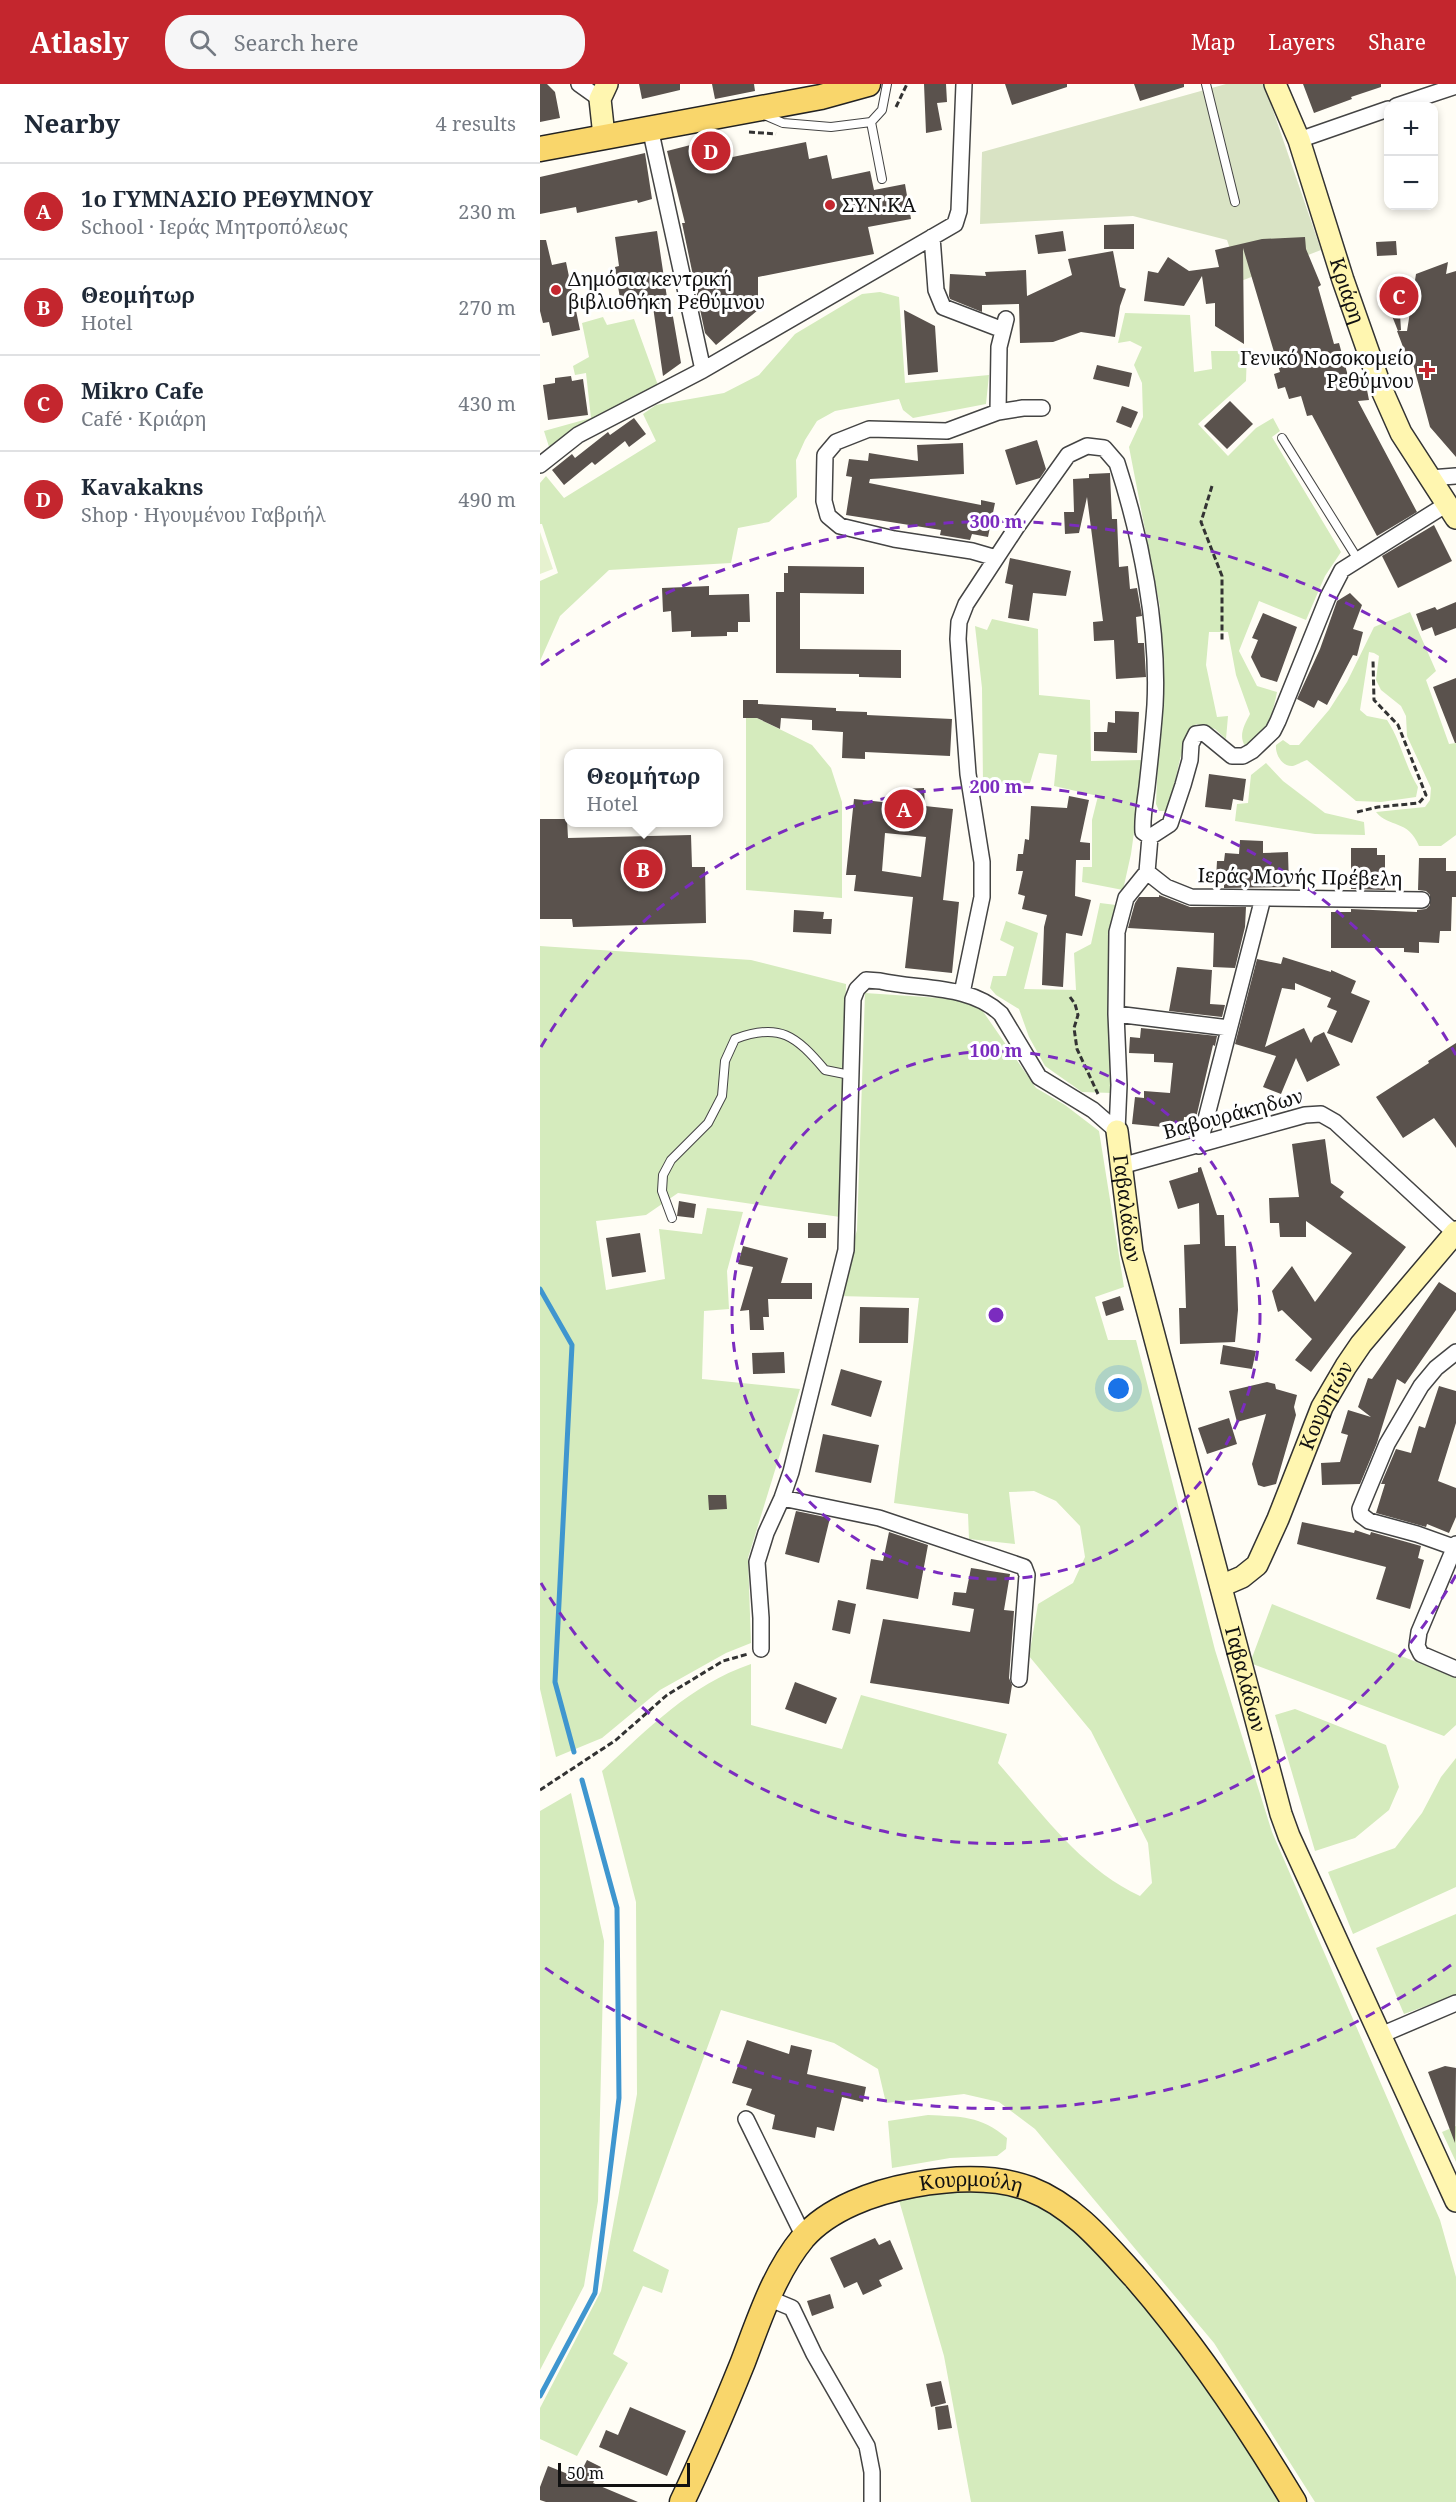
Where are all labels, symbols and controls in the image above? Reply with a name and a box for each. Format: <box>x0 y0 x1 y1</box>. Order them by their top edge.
search box <box>165 15 585 69</box>
text: Atlasly <box>30 23 129 61</box>
icon: search <box>186 26 219 59</box>
text: Search here <box>234 27 359 57</box>
text: Map <box>1191 28 1235 56</box>
text: Layers <box>1268 28 1335 56</box>
text: Share <box>1368 28 1426 56</box>
map controls <box>1384 102 1438 210</box>
button: + <box>1384 102 1438 156</box>
text: Nearby <box>24 105 120 141</box>
text: 4 results <box>436 110 516 137</box>
pin: D <box>692 128 730 174</box>
button: − <box>1384 156 1438 210</box>
text: 1ο ΓΥΜΝΑΣΙΟ ΡΕΘΥΜΝΟΥ <box>81 183 373 213</box>
place label: ΣΥΝ.ΚΑ <box>842 191 917 218</box>
text: A <box>36 198 51 225</box>
text: 230 m <box>458 198 516 225</box>
marker: ΣΥΝ.ΚΑ <box>823 198 837 212</box>
text: School · Ιεράς Μητροπόλεως <box>81 213 348 240</box>
street label: Κριάρη <box>1324 254 1371 327</box>
place label: Δημόσια κεντρική βιβλιοθήκη Ρεθύμνου <box>568 265 765 315</box>
pin: C <box>1380 274 1418 318</box>
text: Θεομήτωρ <box>81 279 195 309</box>
marker: Δημόσια κεντρική βιβλιοθήκη Ρεθύμνου <box>549 283 563 297</box>
text: B <box>37 294 50 321</box>
text: 270 m <box>458 294 516 321</box>
text: Hotel <box>81 309 132 336</box>
place label: Γενικό Νοσοκομείο Ρεθύμνου <box>1240 344 1414 394</box>
marker: Γενικό Νοσοκομείο Ρεθύμνου <box>1418 361 1436 379</box>
text: Mikro Cafe <box>81 375 204 405</box>
text: C <box>37 390 50 417</box>
text: 430 m <box>458 390 516 417</box>
text: Café · Κριάρη <box>81 405 206 432</box>
text: Kavakakns <box>81 471 203 501</box>
text: D <box>36 486 51 513</box>
text: 490 m <box>458 486 516 513</box>
text: Shop · Ηγουμένου Γαβριήλ <box>81 501 326 528</box>
text: 300 m <box>970 509 1023 533</box>
popup <box>564 749 723 827</box>
text: Θεομήτωρ <box>587 760 700 790</box>
text: 200 m <box>970 774 1023 798</box>
pin: A <box>884 786 924 832</box>
text: Hotel <box>587 790 638 817</box>
pin: B <box>624 846 662 892</box>
street label: Ιεράς Μονής Πρέβελη <box>1197 861 1403 892</box>
text: 100 m <box>970 1038 1023 1062</box>
street label: Βαβουράκηδων <box>1160 1082 1306 1145</box>
street label: Γαβαλάδων <box>1107 1153 1148 1265</box>
centre of rings <box>986 1305 1006 1325</box>
street label: Κουρητών <box>1293 1356 1359 1454</box>
your location <box>1104 1374 1133 1403</box>
street label: Γαβαλάδων <box>1219 1623 1273 1735</box>
street label: Κουρμούλη <box>917 2165 1026 2199</box>
scale bar <box>558 2460 690 2488</box>
text: 50 m <box>567 2462 604 2484</box>

